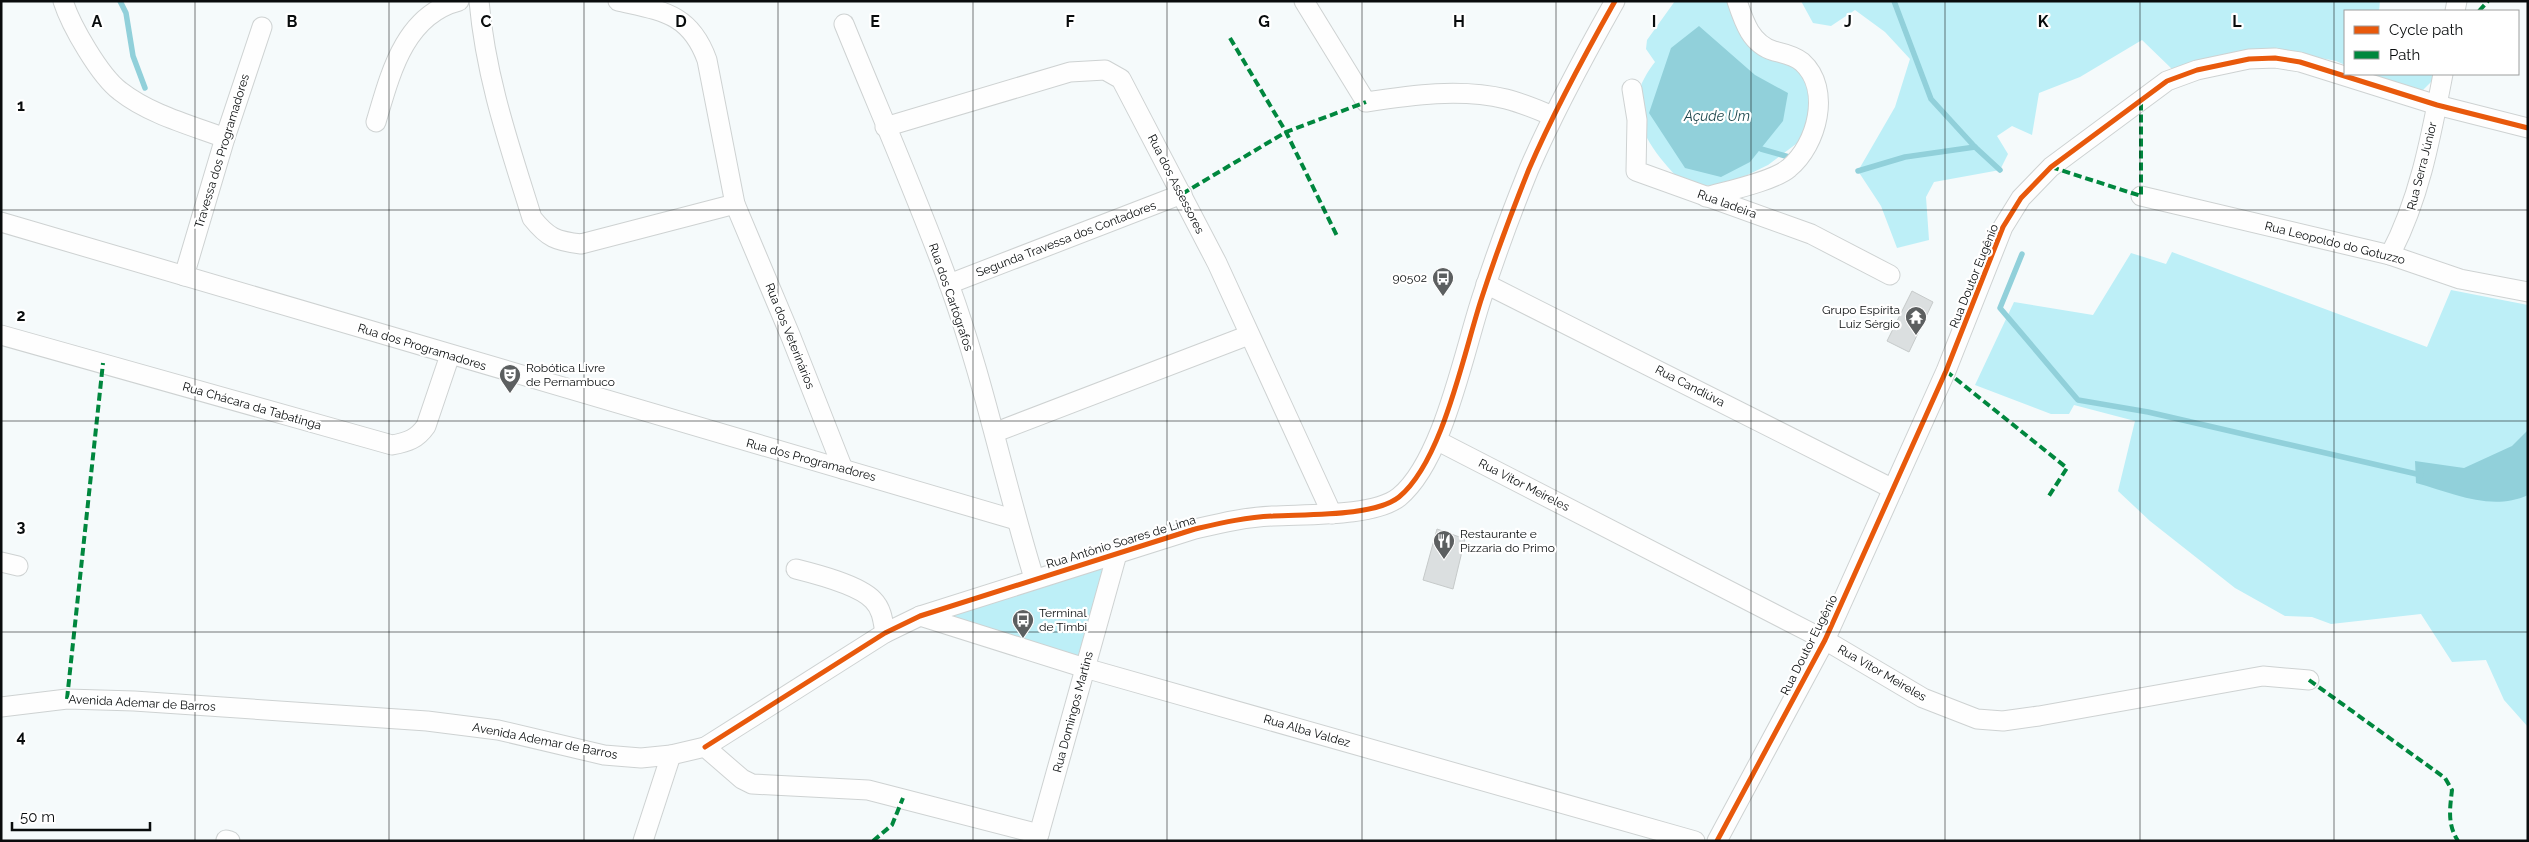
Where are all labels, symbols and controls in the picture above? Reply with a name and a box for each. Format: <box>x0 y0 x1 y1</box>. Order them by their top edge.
legend <box>2344 10 2519 75</box>
text: A <box>92 12 103 31</box>
text: B <box>287 12 298 31</box>
text: C <box>481 12 492 31</box>
text: D <box>675 12 687 31</box>
text: E <box>870 12 880 31</box>
text: F <box>1065 12 1075 31</box>
text: G <box>1258 12 1270 31</box>
text: H <box>1453 12 1465 31</box>
text: I <box>1652 12 1656 31</box>
text: J <box>1844 12 1852 31</box>
text: K <box>2038 12 2049 31</box>
text: L <box>2232 12 2242 31</box>
text: Cycle path <box>2389 21 2463 39</box>
text: Path <box>2389 46 2420 64</box>
street label: Travessa dos Programadores <box>192 72 252 230</box>
text: 1 <box>17 96 25 115</box>
water label: Açude Um <box>1683 108 1750 124</box>
street label: Rua Serra Júnior <box>2404 120 2440 211</box>
street label: Rua dos Assessores <box>1145 132 1207 236</box>
street label: Rua ladeira <box>1695 187 1759 221</box>
street label: Segunda Travessa dos Contadores <box>974 198 1158 280</box>
street label: Rua Leopoldo do Gotuzzo <box>2263 219 2407 267</box>
street label: Rua Doutor Eugênio <box>1947 222 2001 330</box>
street label: Rua dos Cartógrafos <box>926 241 976 353</box>
bus stop icon: 90502 <box>1431 266 1455 297</box>
place label: 90502 <box>1392 271 1427 285</box>
street label: Rua dos Veterinários <box>762 281 818 391</box>
place label: Grupo Espírita Luiz Sérgio <box>1822 303 1900 331</box>
temple icon: Grupo Espírita Luiz Sérgio <box>1904 305 1928 336</box>
text: 2 <box>16 306 26 325</box>
street label: Rua dos Programadores <box>356 321 488 373</box>
place label: Robótica Livre de Pernambuco <box>526 361 615 389</box>
street label: Rua Candiúva <box>1653 362 1727 410</box>
theatre icon: Robótica Livre de Pernambuco <box>498 363 522 394</box>
street label: Rua Chácara da Tabatinga <box>181 379 323 433</box>
street label: Rua dos Programadores <box>745 436 878 484</box>
street label: Rua Vítor Meireles <box>1476 456 1572 514</box>
street label: Rua Antônio Soares de Lima <box>1045 513 1197 571</box>
text: 3 <box>17 517 26 536</box>
place label: Restaurante e Pizzaria do Primo <box>1460 527 1555 555</box>
restaurant icon: Restaurante e Pizzaria do Primo <box>1432 529 1456 560</box>
street label: Rua Doutor Eugênio <box>1778 592 1840 698</box>
place label: Terminal de Timbi <box>1039 606 1087 634</box>
bus stop icon: Terminal de Timbi <box>1011 608 1035 639</box>
street label: Rua Vítor Meireles <box>1835 642 1929 704</box>
street label: Rua Domingos Martins <box>1050 650 1096 774</box>
street label: Avenida Ademar de Barros <box>68 692 216 714</box>
street label: Rua Alba Valdez <box>1262 712 1352 750</box>
street label: Avenida Ademar de Barros <box>471 720 619 762</box>
text: 4 <box>16 727 26 746</box>
scale bar <box>12 800 150 832</box>
text: 50 m <box>20 808 55 826</box>

